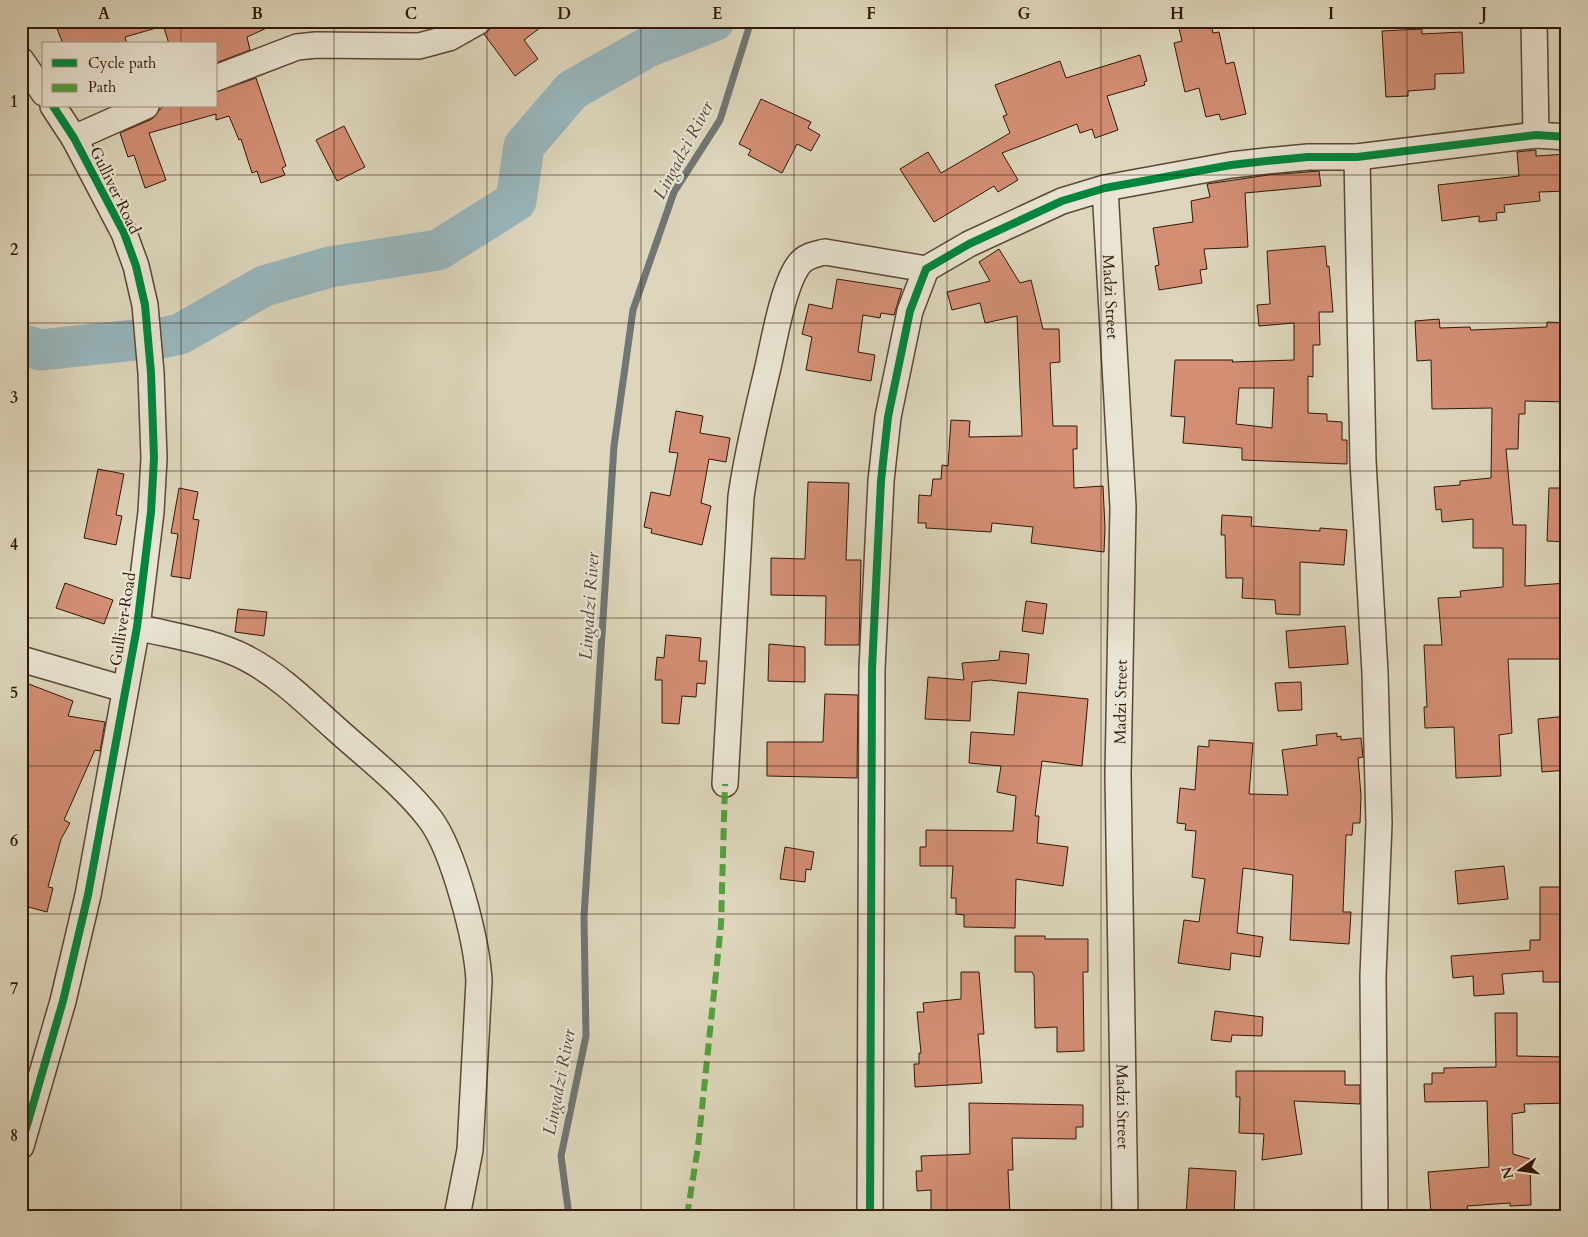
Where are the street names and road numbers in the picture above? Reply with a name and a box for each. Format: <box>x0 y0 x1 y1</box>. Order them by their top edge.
street label: Gulliver Road <box>84 143 146 238</box>
street label: Madzi Street <box>1097 254 1124 340</box>
street label: Gulliver Road <box>105 570 141 668</box>
street label: Madzi Street <box>1109 659 1133 745</box>
street label: Madzi Street <box>1111 1064 1134 1149</box>

